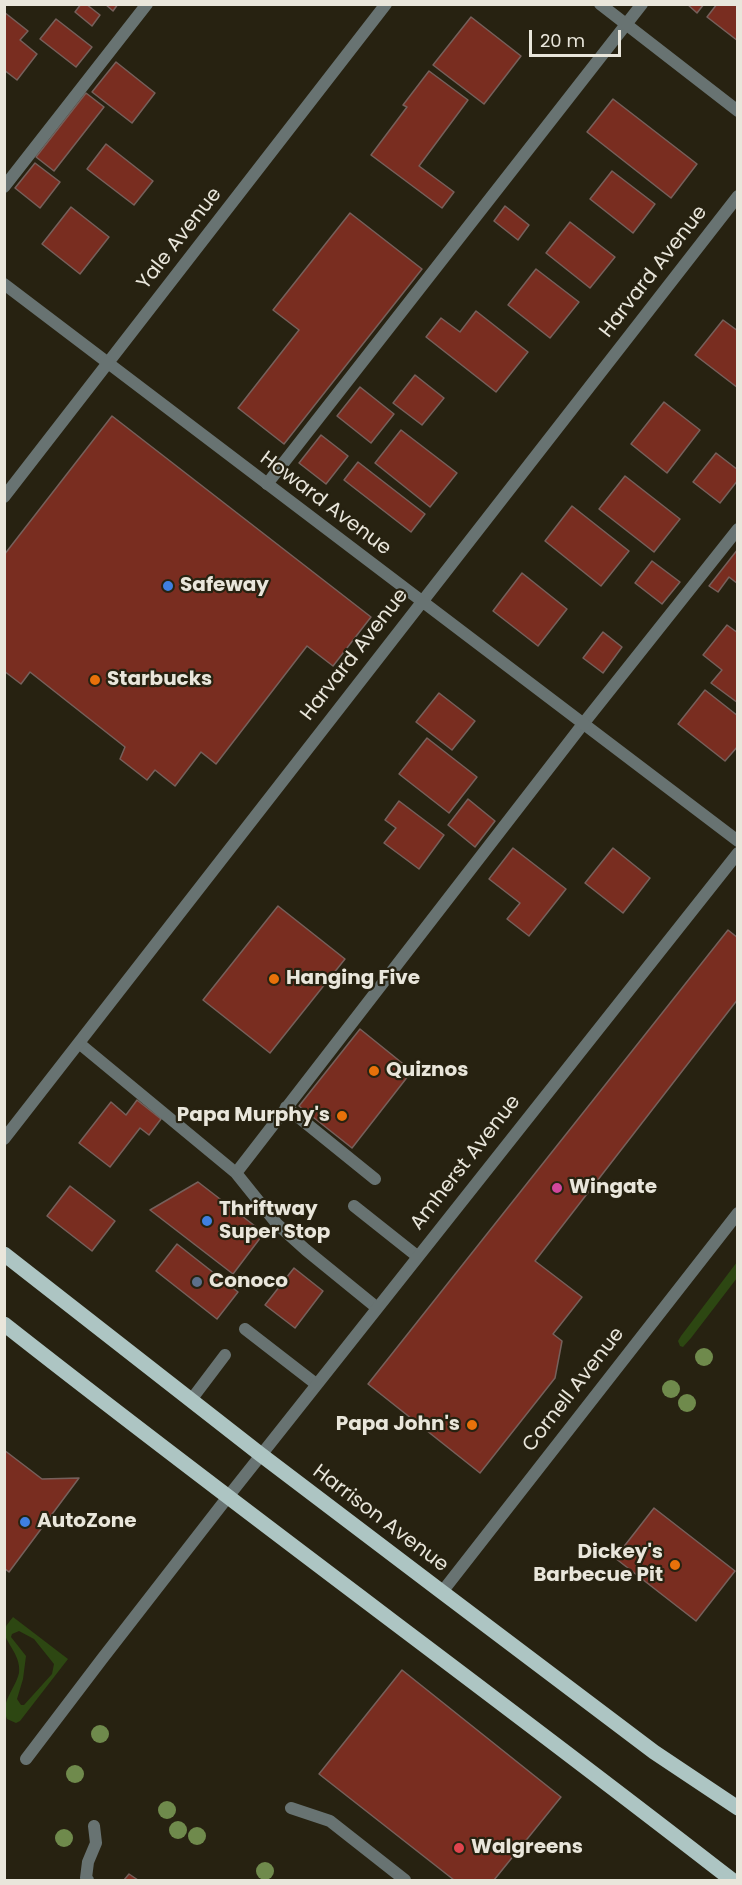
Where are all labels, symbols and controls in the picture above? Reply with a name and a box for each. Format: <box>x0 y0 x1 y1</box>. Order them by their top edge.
scale bar <box>532 18 624 56</box>
text: 20 m <box>540 28 585 53</box>
street label: Yale Avenue <box>133 183 227 295</box>
street label: Harvard Avenue <box>595 201 713 343</box>
street label: Howard Avenue <box>255 447 395 561</box>
place label: Safeway <box>180 574 269 598</box>
marker: Safeway <box>161 579 175 593</box>
street label: Harvard Avenue <box>296 584 414 726</box>
place label: Starbucks <box>107 668 212 692</box>
marker: Starbucks <box>88 673 102 687</box>
place label: Hanging Five <box>286 967 420 991</box>
marker: Hanging Five <box>267 972 281 986</box>
place label: Quiznos <box>386 1059 468 1083</box>
marker: Quiznos <box>367 1064 381 1078</box>
street label: Amherst Avenue <box>406 1091 526 1235</box>
place label: Papa Murphy's <box>177 1104 330 1128</box>
marker: Papa Murphy's <box>335 1109 349 1123</box>
place label: Wingate <box>569 1176 657 1200</box>
marker: Wingate <box>550 1181 564 1195</box>
place label: Thriftway Super Stop <box>219 1198 330 1245</box>
marker: Thriftway Super Stop <box>200 1214 214 1228</box>
place label: Conoco <box>209 1270 288 1294</box>
marker: Conoco <box>190 1275 204 1289</box>
street label: Cornell Avenue <box>518 1323 630 1457</box>
place label: Papa John's <box>336 1413 460 1437</box>
marker: Papa John's <box>465 1418 479 1432</box>
street label: Harrison Avenue <box>307 1460 453 1578</box>
place label: AutoZone <box>37 1510 137 1534</box>
marker: AutoZone <box>18 1515 32 1529</box>
place label: Dickey's Barbecue Pit <box>533 1541 663 1588</box>
marker: Dickey's Barbecue Pit <box>668 1558 682 1572</box>
place label: Walgreens <box>471 1836 583 1860</box>
marker: Walgreens <box>452 1841 466 1855</box>

